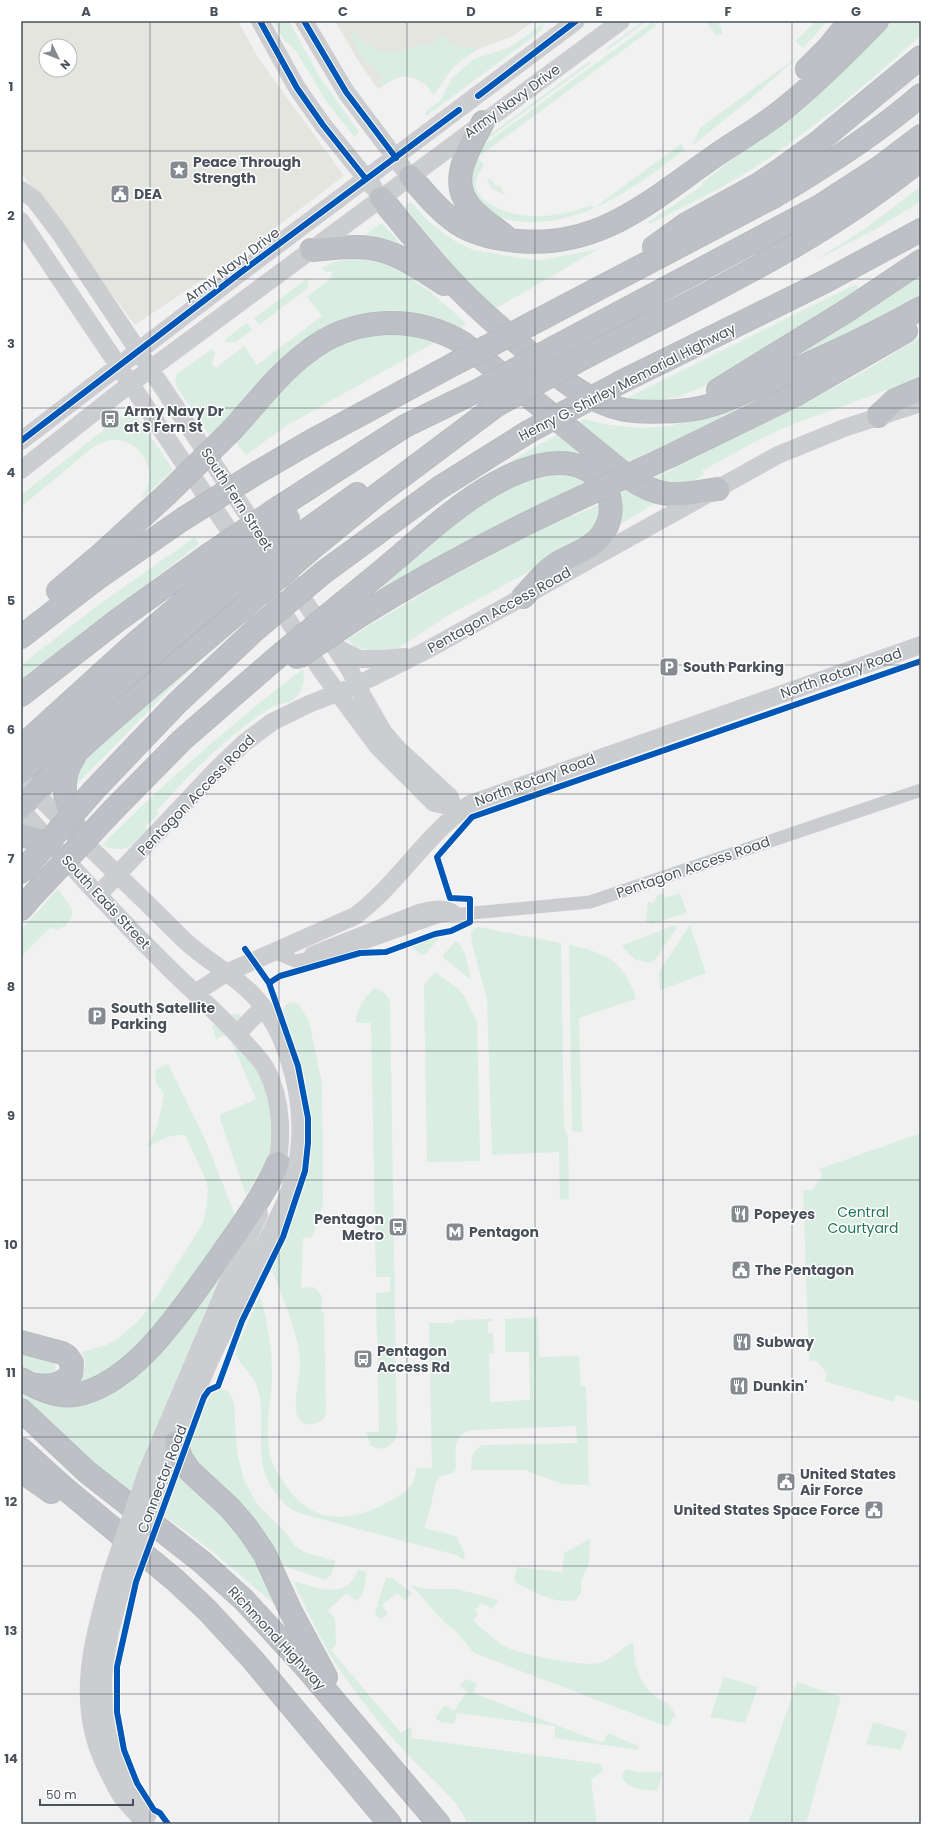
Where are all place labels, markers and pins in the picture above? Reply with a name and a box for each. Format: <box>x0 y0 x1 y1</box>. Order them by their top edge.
place label: Peace Through Strength <box>193 152 301 188</box>
place icon: Peace Through Strength <box>168 159 190 181</box>
public building icon: DEA <box>109 183 131 205</box>
place label: DEA <box>134 184 163 204</box>
place label: Army Navy Dr at S Fern St <box>124 401 224 437</box>
bus stop icon: Army Navy Dr at S Fern St <box>99 408 121 430</box>
parking icon: South Parking <box>658 656 680 678</box>
place label: South Parking <box>683 657 784 677</box>
place label: South Satellite Parking <box>111 998 216 1034</box>
parking icon: South Satellite Parking <box>86 1005 108 1027</box>
restaurant icon: Popeyes <box>729 1203 751 1225</box>
place label: Popeyes <box>754 1204 815 1224</box>
place label: Pentagon Metro <box>314 1209 384 1245</box>
bus stop icon: Pentagon Metro <box>387 1216 409 1238</box>
metro station icon: Pentagon <box>444 1221 466 1243</box>
place label: Pentagon <box>469 1222 539 1242</box>
public building icon: The Pentagon <box>730 1259 752 1281</box>
place label: The Pentagon <box>755 1260 854 1280</box>
restaurant icon: Subway <box>731 1331 753 1353</box>
place label: Subway <box>756 1332 814 1352</box>
place label: Pentagon Access Rd <box>377 1341 450 1377</box>
bus stop icon: Pentagon Access Rd <box>352 1348 374 1370</box>
restaurant icon: Dunkin' <box>728 1375 750 1397</box>
place label: Dunkin' <box>753 1376 807 1396</box>
place label: United States Air Force <box>800 1464 896 1500</box>
public building icon: United States Air Force <box>775 1471 797 1493</box>
public building icon: United States Space Force <box>863 1499 885 1521</box>
place label: United States Space Force <box>674 1500 860 1520</box>

